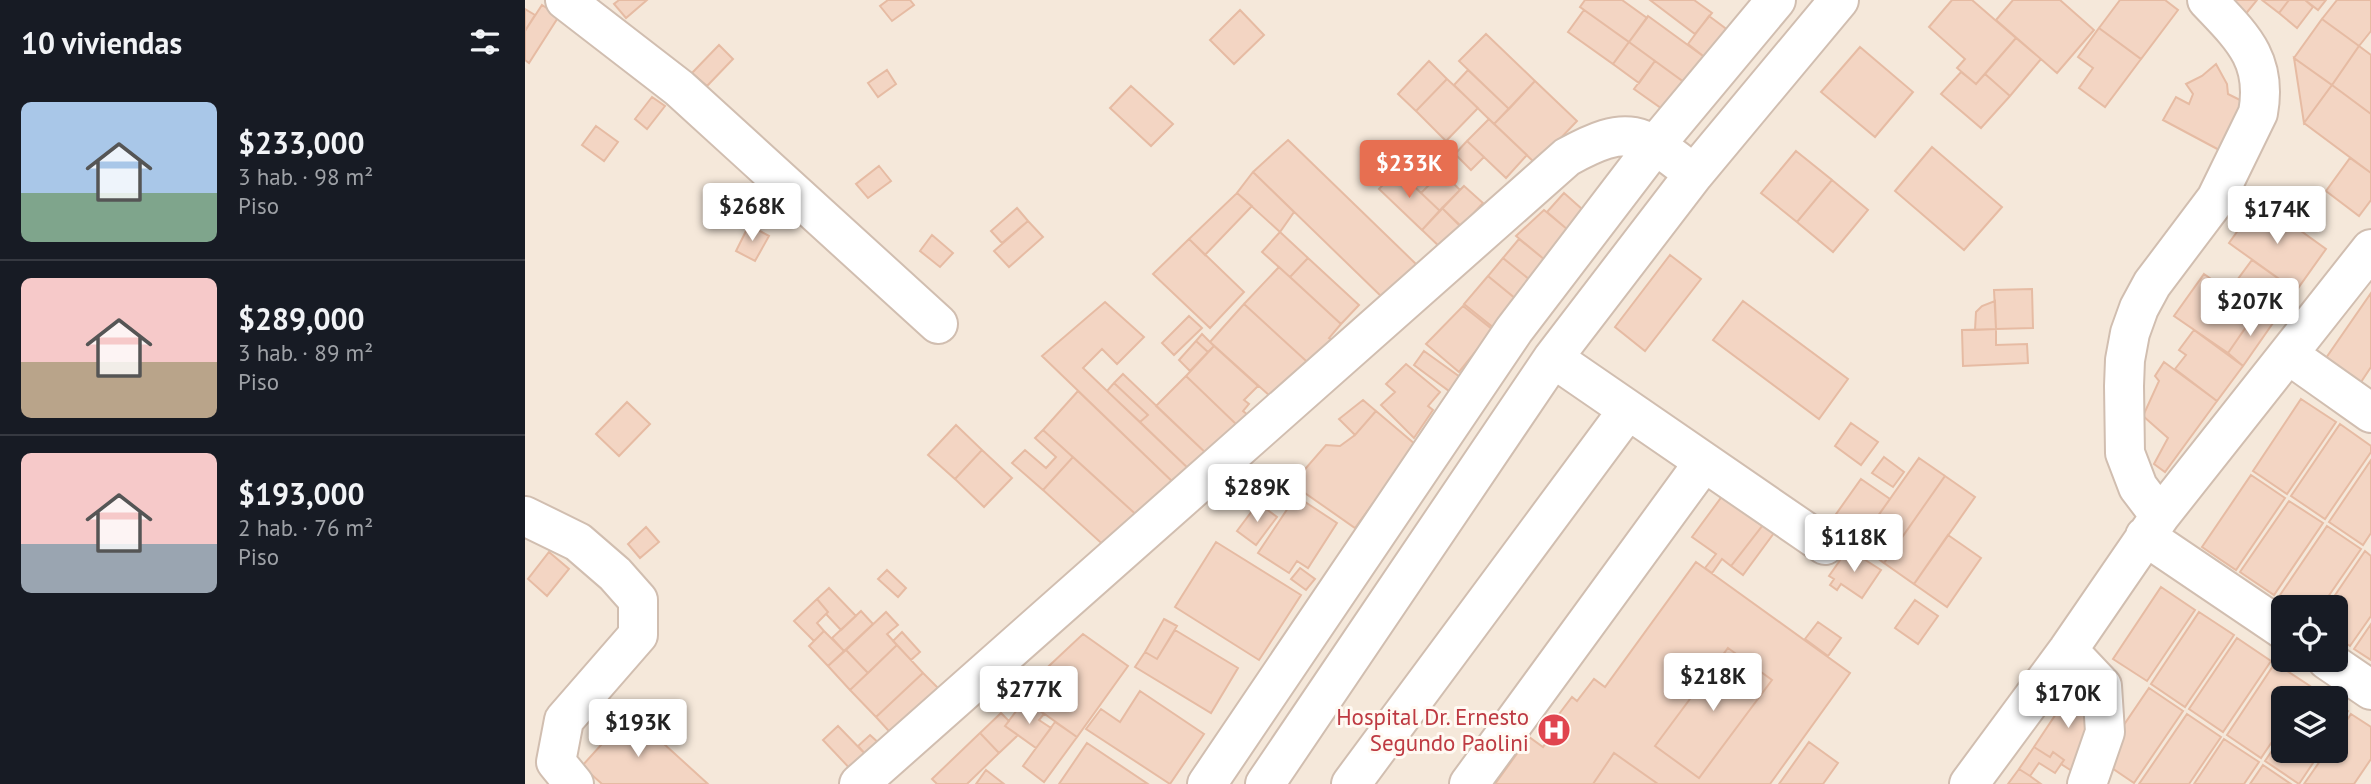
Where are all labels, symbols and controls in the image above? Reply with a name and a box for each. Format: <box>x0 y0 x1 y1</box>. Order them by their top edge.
text: 10 viviendas <box>21 23 182 62</box>
icon: filters <box>466 23 504 61</box>
text: $233,000 <box>238 123 365 162</box>
icon: home <box>77 130 161 214</box>
pin: $233K <box>1360 140 1458 200</box>
text: $233K <box>1376 148 1442 177</box>
text: 3 hab. · 98 m² <box>238 162 373 191</box>
pin: $268K <box>703 184 801 243</box>
pin: $174K <box>2228 187 2326 246</box>
text: Piso <box>238 191 279 220</box>
text: $268K <box>719 191 785 220</box>
text: $174K <box>2244 194 2310 223</box>
pin: $207K <box>2201 278 2299 338</box>
text: $207K <box>2217 286 2283 315</box>
text: $289,000 <box>238 299 365 338</box>
icon: home <box>77 306 161 390</box>
text: 3 hab. · 89 m² <box>238 338 373 367</box>
text: Piso <box>238 367 279 396</box>
pin: $289K <box>1208 464 1306 524</box>
text: $289K <box>1224 472 1290 501</box>
text: $193,000 <box>238 474 365 513</box>
icon: home <box>77 481 161 565</box>
text: 2 hab. · 76 m² <box>238 513 373 542</box>
pin: $118K <box>1805 514 1903 574</box>
text: $118K <box>1821 522 1887 551</box>
text: Piso <box>238 542 279 571</box>
map controls <box>2271 595 2348 763</box>
button: locate <box>2271 595 2348 672</box>
pin: $218K <box>1664 654 1762 713</box>
text: $218K <box>1680 661 1746 690</box>
pin: $277K <box>980 666 1078 726</box>
pin: $170K <box>2019 670 2117 730</box>
text: $277K <box>996 674 1062 703</box>
text: $170K <box>2035 678 2101 707</box>
button: layers <box>2271 686 2348 763</box>
pin: $193K <box>589 700 687 759</box>
place label: Hospital Dr. Ernesto Segundo Paolini <box>1336 702 1529 757</box>
text: $193K <box>605 707 671 736</box>
hospital icon: Hospital Dr. Ernesto Segundo Paolini <box>1535 711 1573 749</box>

